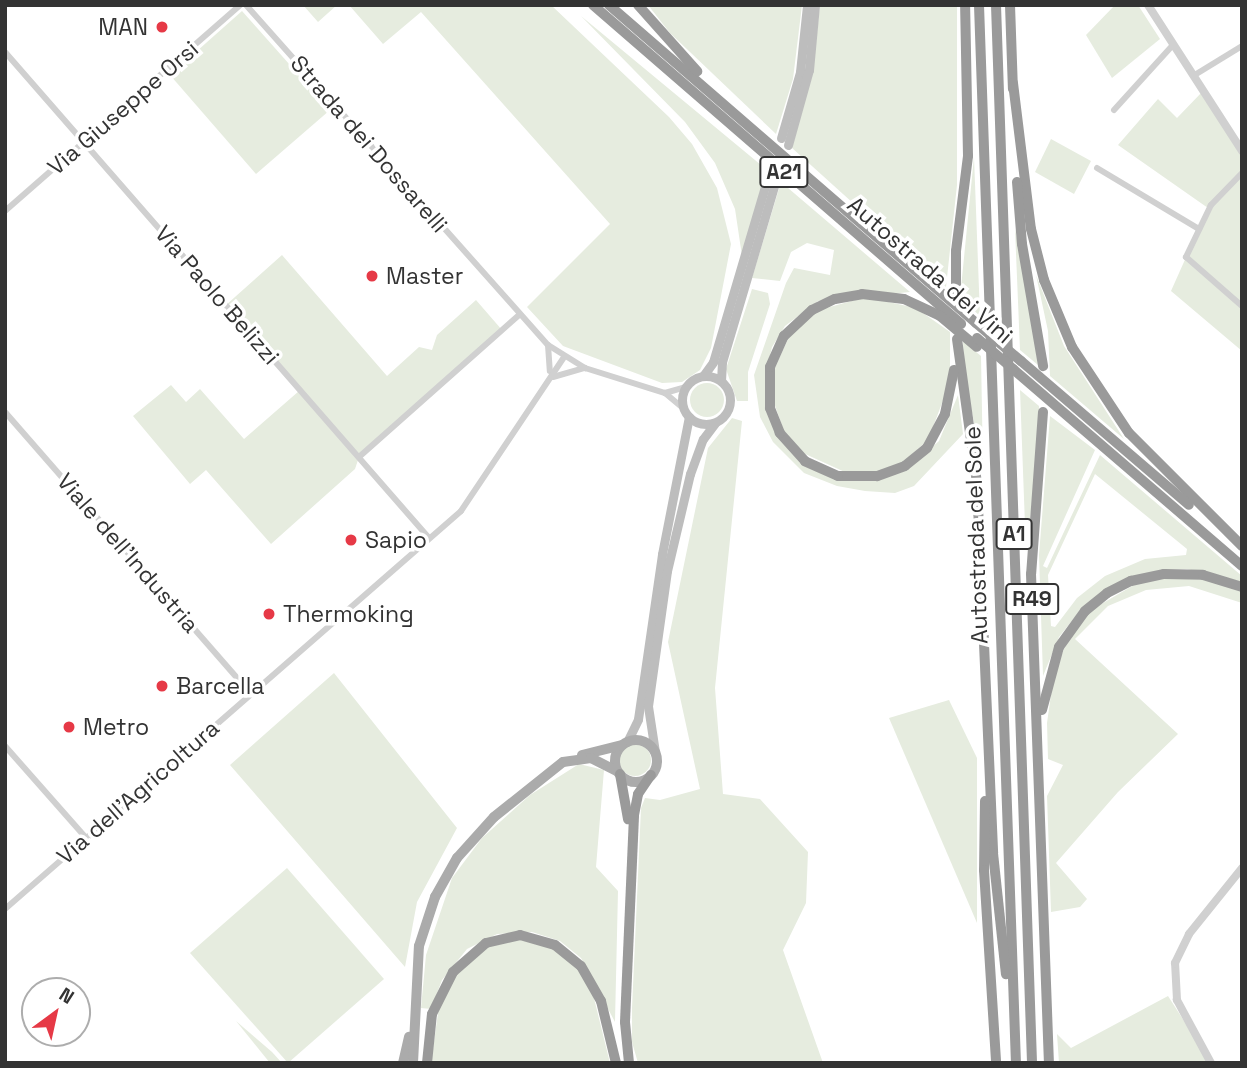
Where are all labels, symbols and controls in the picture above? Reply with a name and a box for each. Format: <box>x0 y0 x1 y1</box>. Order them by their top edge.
place label: MAN <box>98 13 148 41</box>
marker: MAN <box>154 19 170 35</box>
street label: Via Giuseppe Orsi <box>42 35 204 181</box>
street label: Strada dei Dossarelli <box>285 50 453 238</box>
road number: A21 <box>758 154 810 190</box>
street label: Autostrada dei Vini <box>842 191 1018 349</box>
street label: Via Paolo Belizzi <box>149 220 285 370</box>
place label: Master <box>386 262 463 290</box>
marker: Master <box>364 268 380 284</box>
street label: Autostrada del Sole <box>958 426 994 644</box>
street label: Viale dell'Industria <box>51 468 205 638</box>
road number: A1 <box>995 516 1033 552</box>
place label: Sapio <box>365 526 427 554</box>
marker: Sapio <box>343 532 359 548</box>
road number: R49 <box>1004 582 1060 616</box>
place label: Thermoking <box>283 600 414 628</box>
marker: Thermoking <box>261 606 277 622</box>
place label: Barcella <box>176 672 265 700</box>
marker: Barcella <box>154 678 170 694</box>
place label: Metro <box>83 713 149 741</box>
street label: Via dell'Agricoltura <box>51 714 225 870</box>
marker: Metro <box>61 719 77 735</box>
north arrow <box>21 977 91 1047</box>
text: N <box>54 982 79 1010</box>

